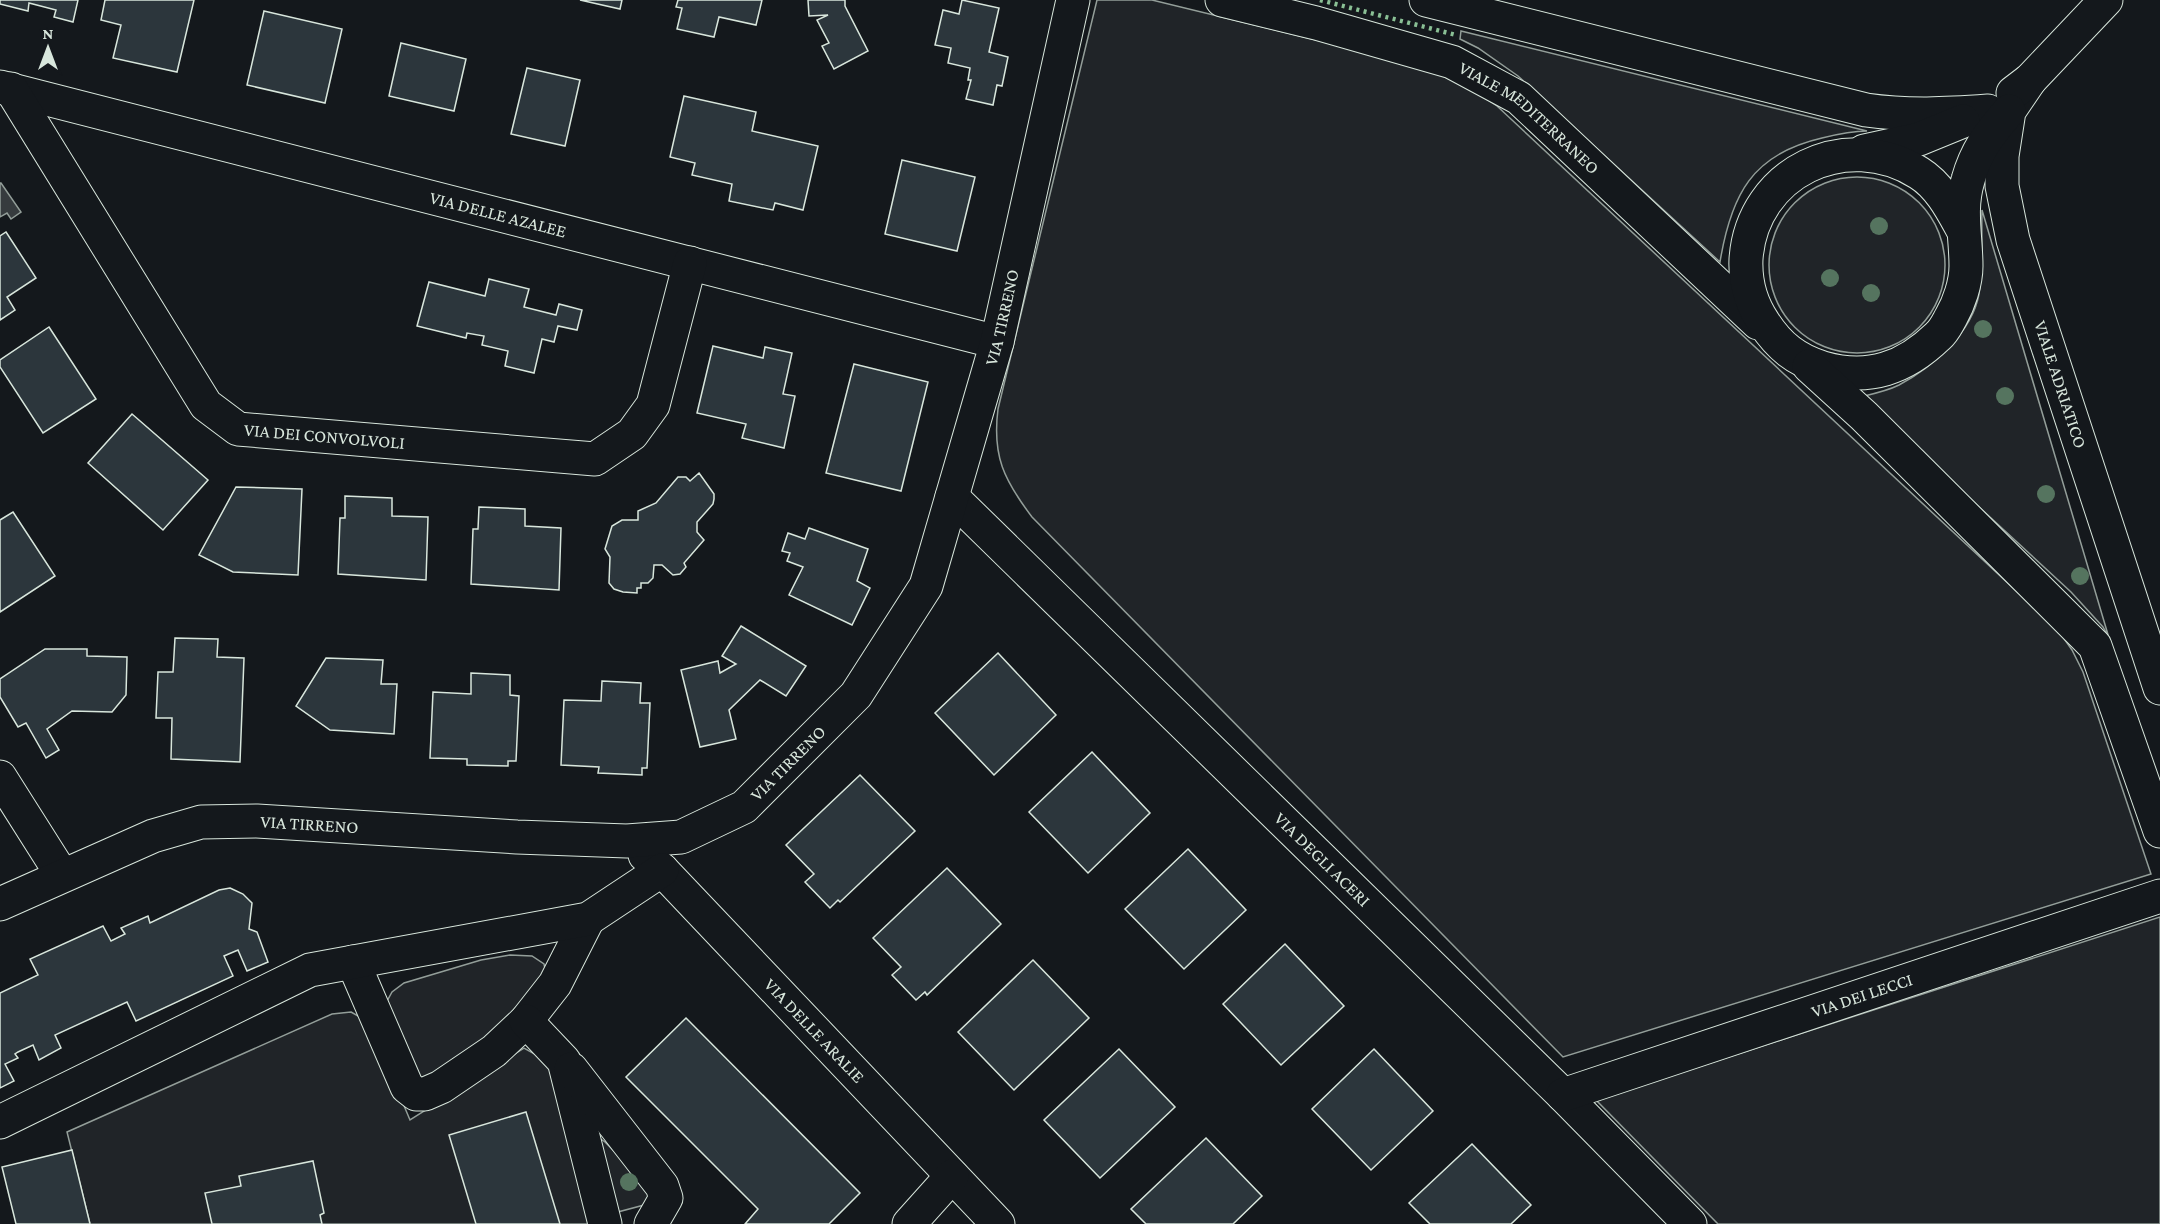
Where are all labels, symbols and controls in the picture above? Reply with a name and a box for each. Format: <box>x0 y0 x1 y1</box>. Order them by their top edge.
north arrow <box>18 18 78 78</box>
text: N <box>43 25 54 42</box>
street label: VIALE MEDITERRANEO <box>1455 58 1603 178</box>
street label: VIA DELLE AZALEE <box>427 187 569 242</box>
street label: VIA TIRRENO <box>981 267 1023 368</box>
street label: VIALE ADRIATICO <box>2030 318 2091 451</box>
street label: VIA DEI CONVOLVOLI <box>243 420 406 453</box>
street label: VIA TIRRENO <box>746 721 830 805</box>
street label: VIA DEGLI ACERI <box>1270 808 1374 911</box>
street label: VIA TIRRENO <box>260 811 359 837</box>
street label: VIA DEI LECCI <box>1809 969 1915 1022</box>
street label: VIA DELLE ARALIE <box>760 974 869 1087</box>

